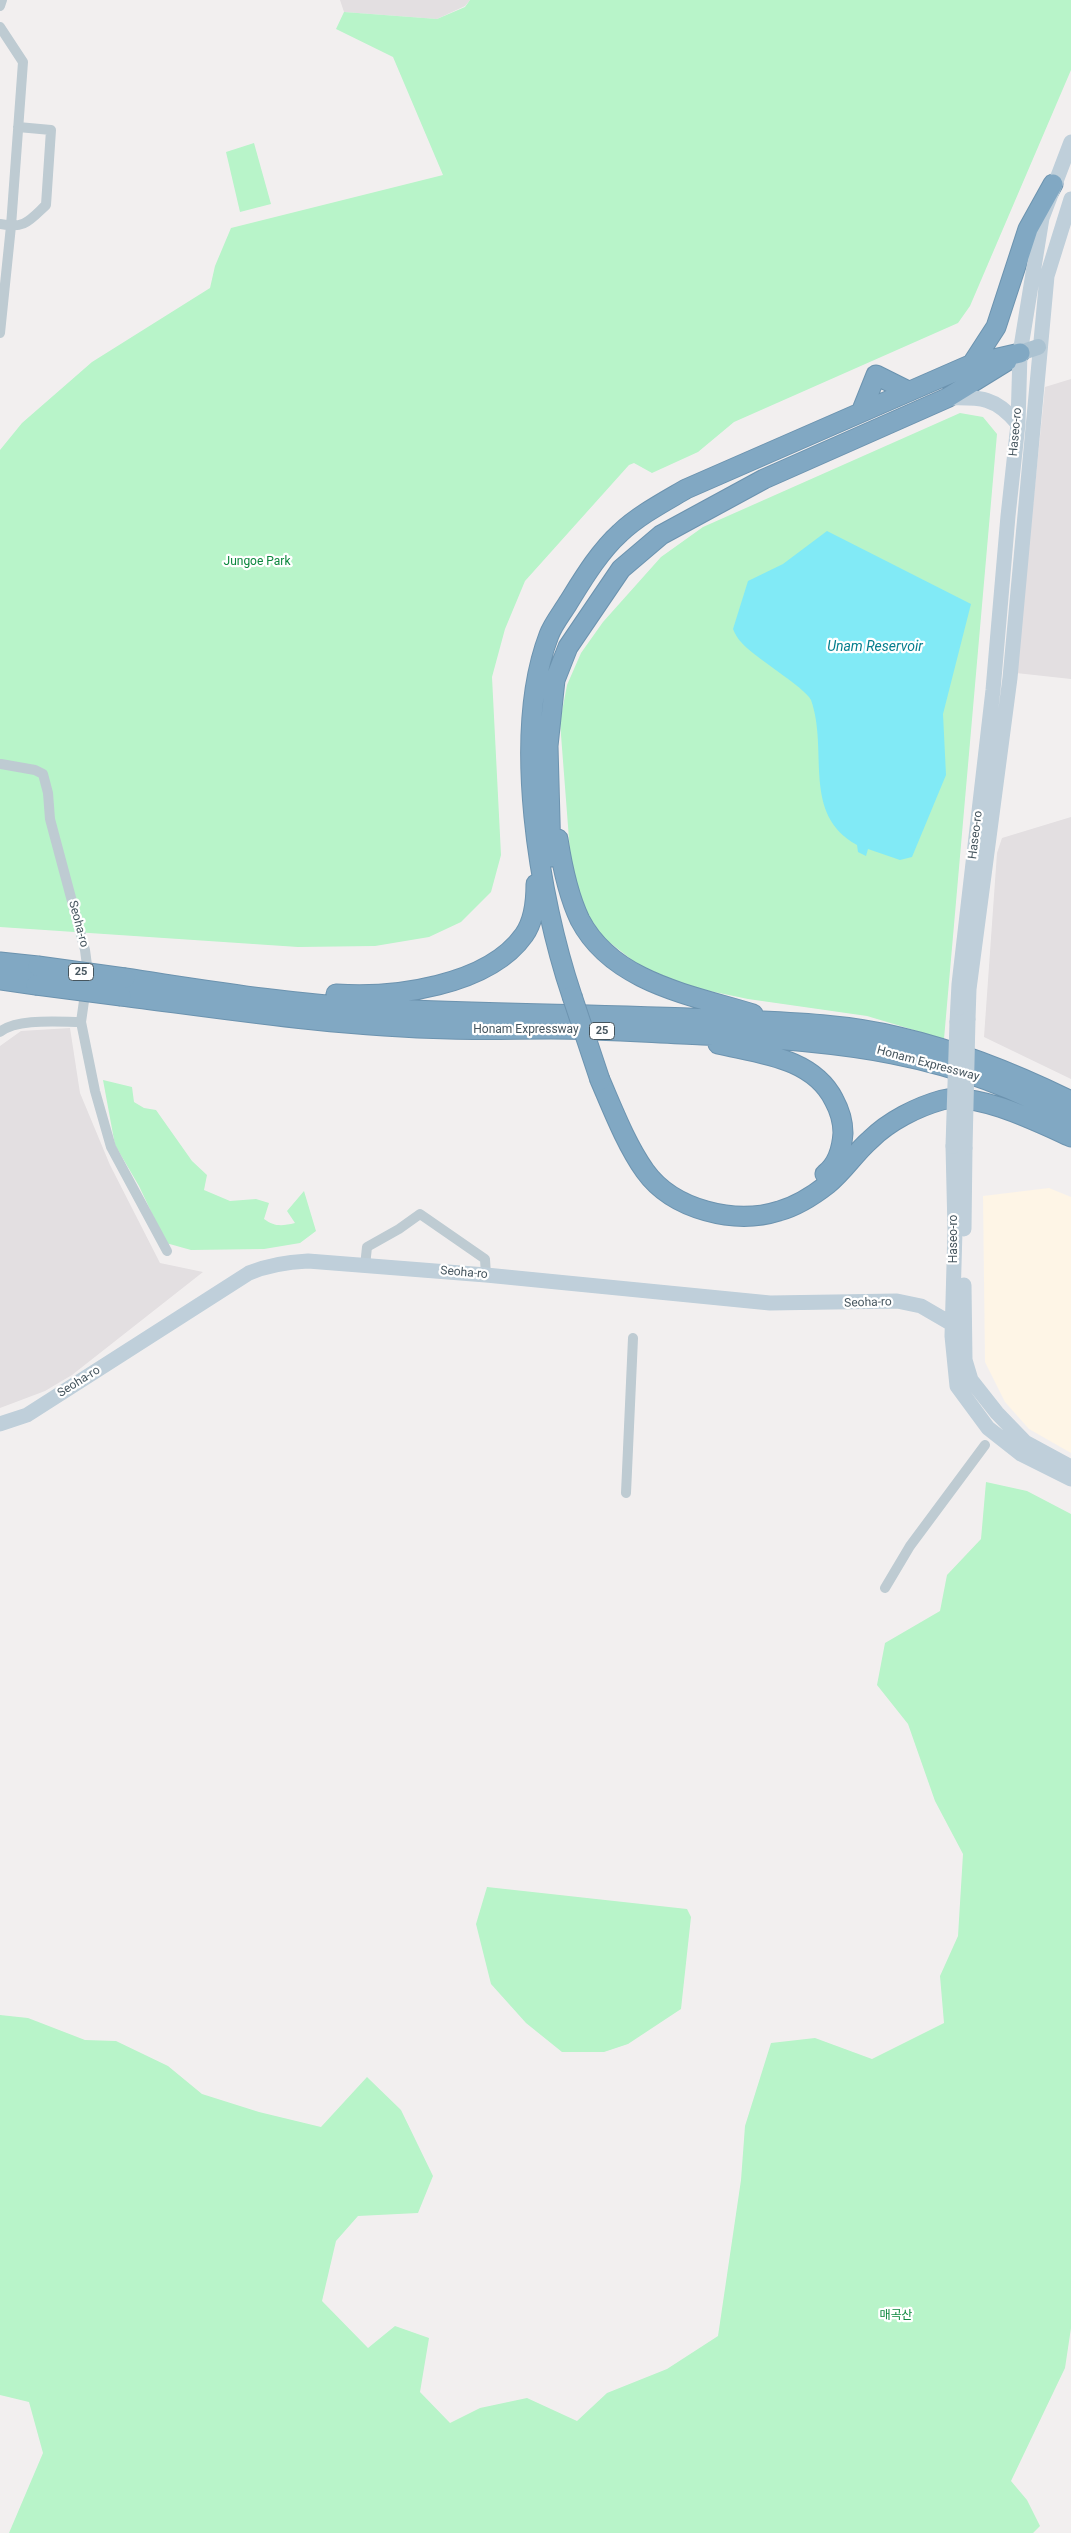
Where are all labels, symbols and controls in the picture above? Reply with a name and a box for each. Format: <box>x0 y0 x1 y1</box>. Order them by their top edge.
street label: Haseo-ro <box>1007 407 1025 457</box>
park label: Jungoe Park <box>224 555 290 569</box>
water label: Unam Reservoir <box>827 639 923 655</box>
street label: Haseo-ro <box>966 810 986 860</box>
street label: Seoha-ro <box>65 899 91 949</box>
road number: 25 <box>68 964 94 980</box>
road number: 25 <box>590 1022 614 1040</box>
street label: Honam Expressway <box>473 1023 579 1037</box>
street label: Honam Expressway <box>875 1043 981 1085</box>
street label: Haseo-ro <box>947 1215 961 1263</box>
street label: Seoha-ro <box>440 1264 488 1282</box>
street label: Seoha-ro <box>844 1295 892 1311</box>
street label: Seoha-ro <box>55 1363 103 1401</box>
park label: 매곡산 <box>879 2309 913 2323</box>

